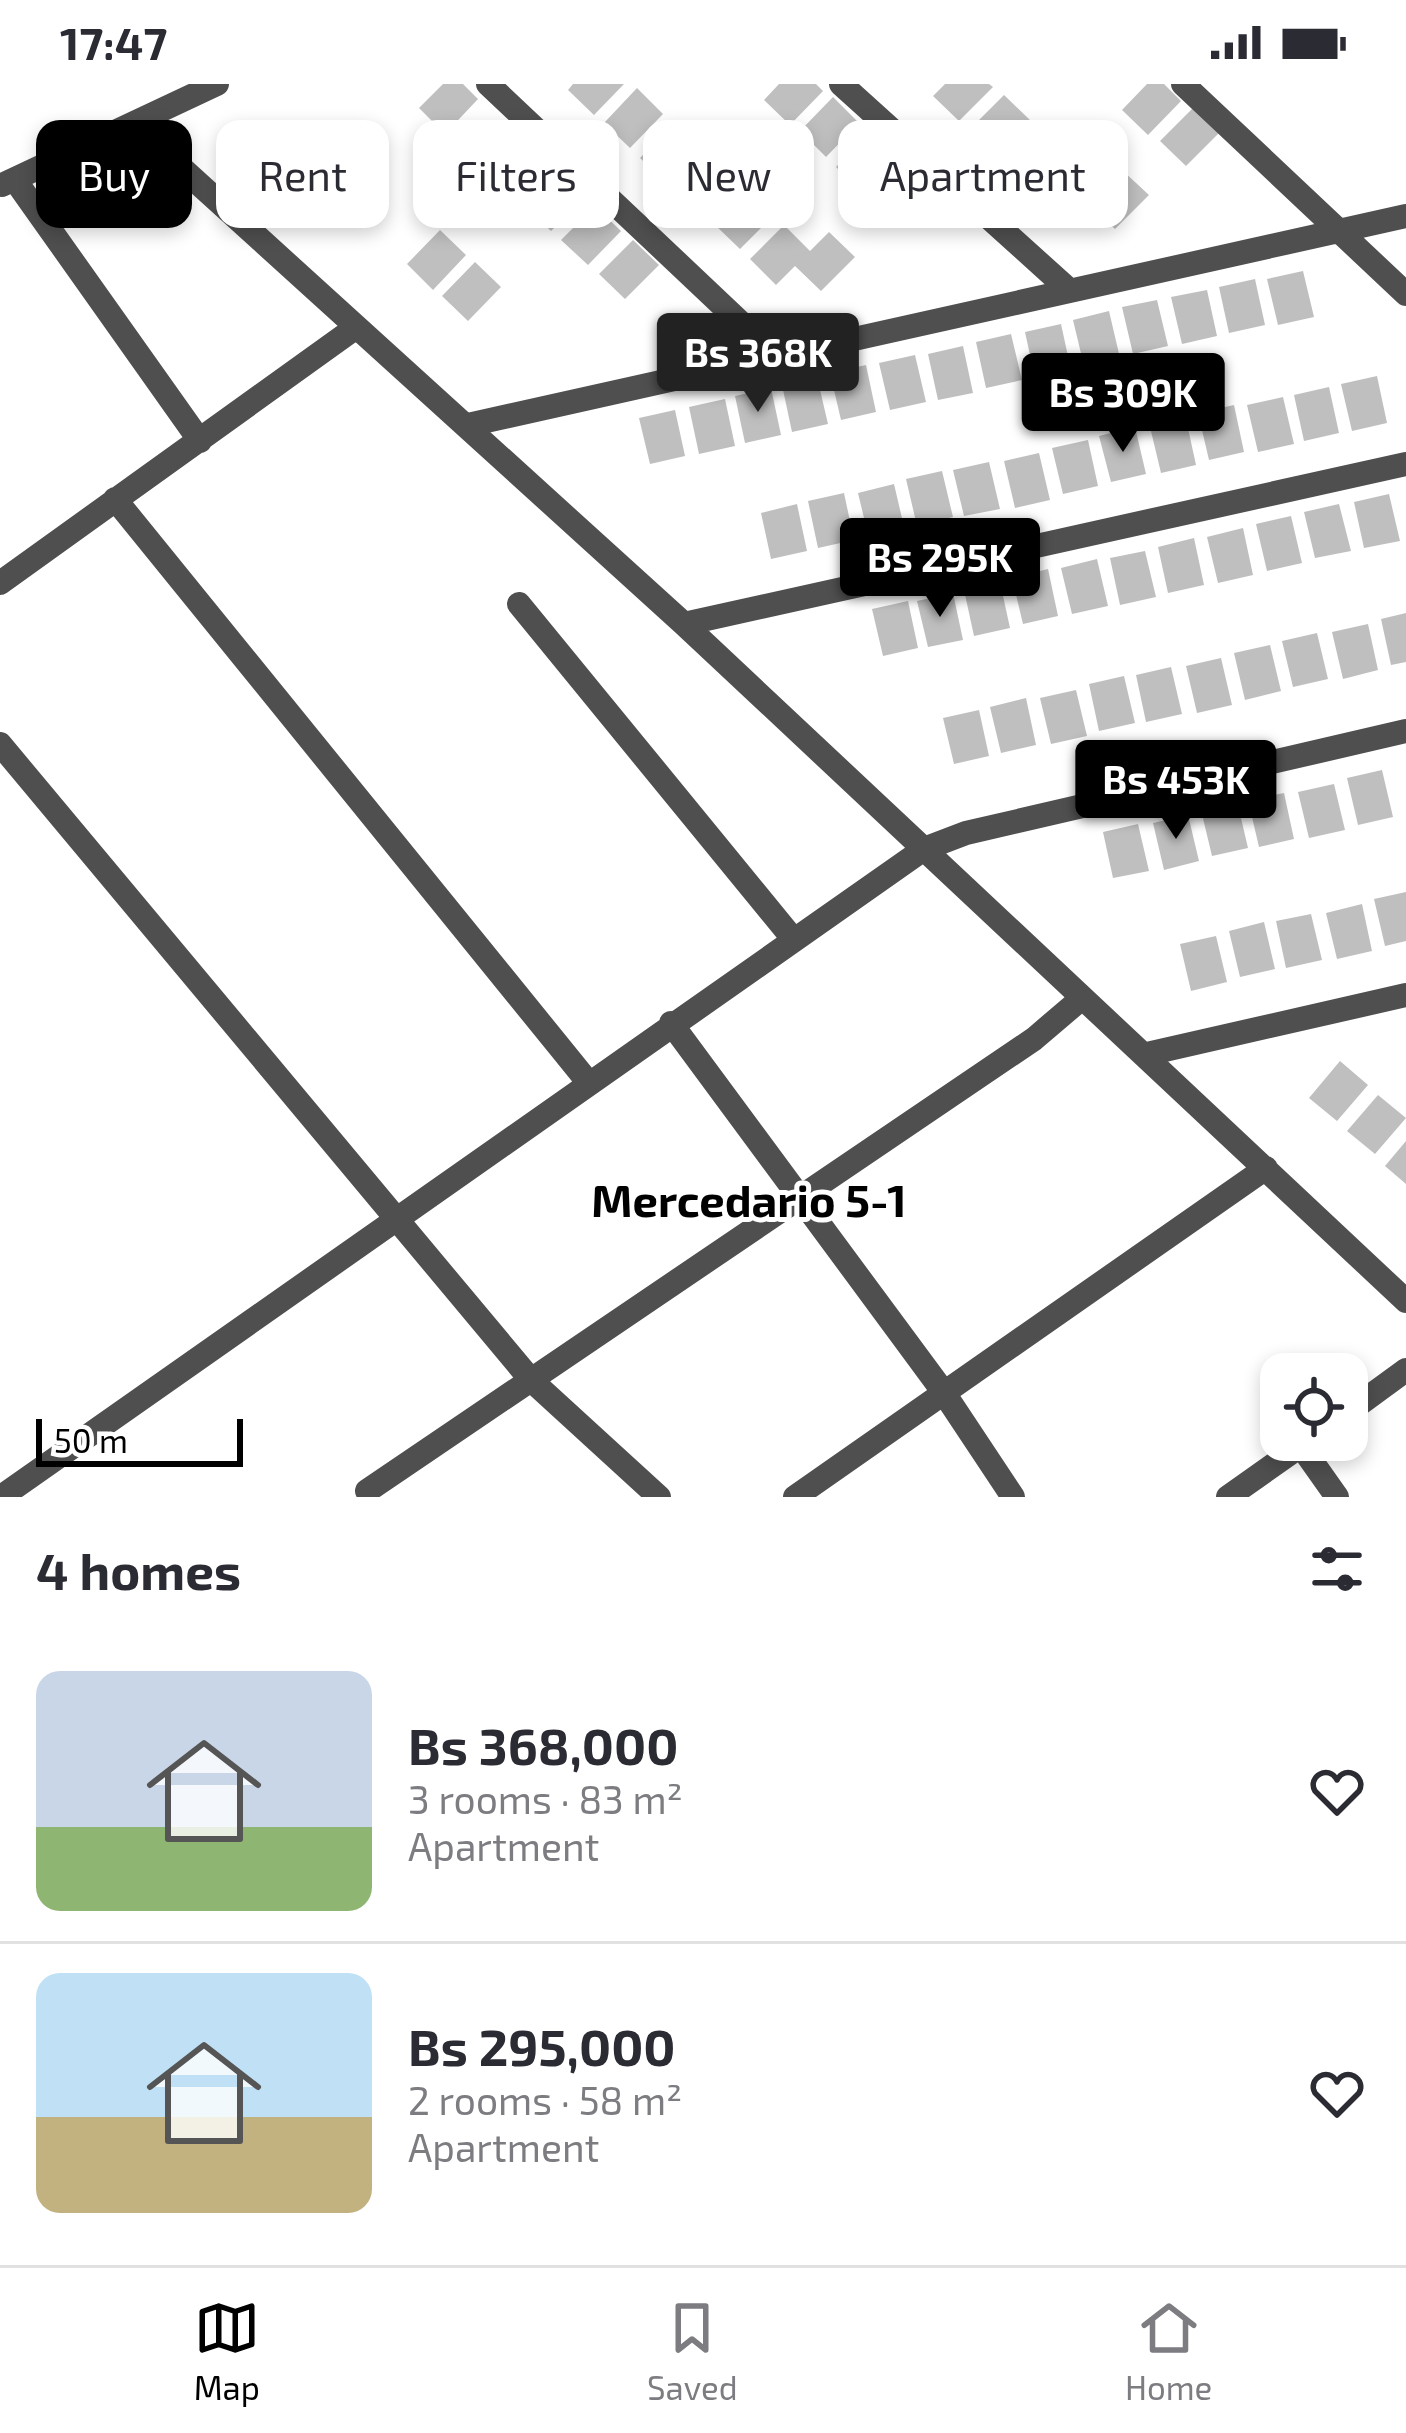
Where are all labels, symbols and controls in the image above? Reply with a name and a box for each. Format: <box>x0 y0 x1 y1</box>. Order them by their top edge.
text: 17:47 <box>60 15 167 69</box>
chip: Buy <box>36 120 192 228</box>
chip: Rent <box>216 120 389 228</box>
chip: Filters <box>413 120 619 228</box>
chip: New <box>643 120 814 228</box>
chip: Apartment <box>838 120 1128 228</box>
pin: Bs 368K <box>647 313 869 415</box>
text: Bs 368K <box>684 328 832 375</box>
pin: Bs 309K <box>1012 353 1234 455</box>
text: Bs 309K <box>1049 368 1197 415</box>
pin: Bs 295K <box>829 518 1051 620</box>
text: Bs 295K <box>867 533 1013 580</box>
pin: Bs 453K <box>1065 740 1287 842</box>
text: Bs 453K <box>1102 755 1250 802</box>
district label: Mercedario 5-1 <box>591 1172 907 1226</box>
map controls <box>1260 1353 1368 1461</box>
button: locate <box>1260 1353 1368 1461</box>
scale bar <box>36 1413 243 1466</box>
text: 50 m <box>54 1420 128 1460</box>
icon: filters <box>1304 1536 1370 1602</box>
text: 4 homes <box>36 1539 241 1600</box>
text: Bs 368,000 <box>408 1714 678 1775</box>
icon: home <box>132 1719 276 1863</box>
icon: heart <box>1304 1758 1370 1824</box>
text: 3 rooms · 83 m² <box>408 1775 683 1822</box>
text: Apartment <box>408 1822 599 1869</box>
text: Bs 295,000 <box>408 2015 676 2076</box>
icon: home <box>132 2021 276 2165</box>
icon: heart <box>1304 2060 1370 2126</box>
text: 2 rooms · 58 m² <box>408 2076 682 2123</box>
text: Apartment <box>408 2123 599 2170</box>
tab: Map <box>194 2295 260 2407</box>
tab: Saved <box>647 2295 738 2407</box>
tab: Home <box>1125 2295 1212 2407</box>

